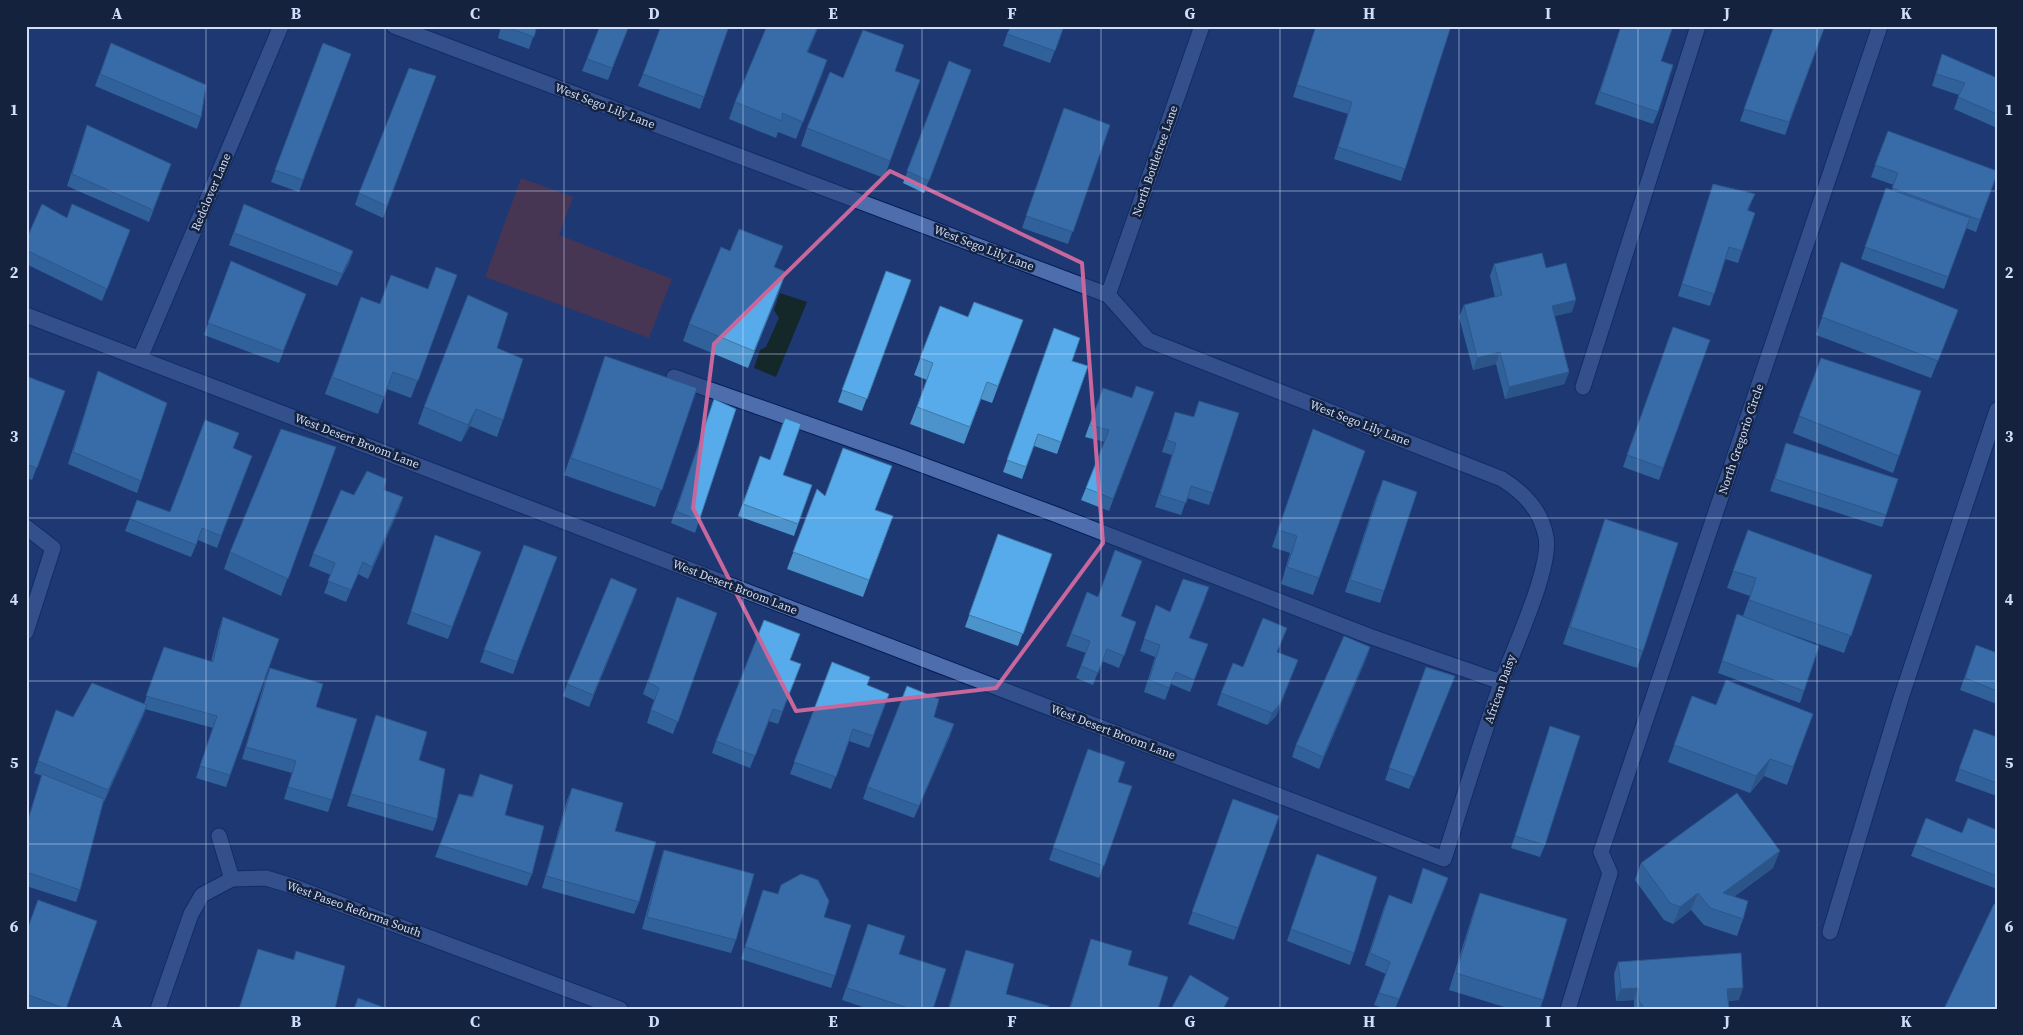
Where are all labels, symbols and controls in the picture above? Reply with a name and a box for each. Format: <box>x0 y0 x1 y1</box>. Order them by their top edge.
text: A <box>112 2 123 24</box>
text: B <box>291 2 302 24</box>
text: C <box>470 2 480 24</box>
text: D <box>648 2 660 24</box>
text: E <box>828 2 838 24</box>
text: F <box>1007 2 1017 24</box>
text: G <box>1185 2 1196 24</box>
text: H <box>1363 2 1375 24</box>
text: I <box>1545 2 1551 24</box>
text: J <box>1723 2 1730 24</box>
text: K <box>1900 2 1912 24</box>
street label: West Sego Lily Lane <box>553 80 657 132</box>
text: 1 <box>10 98 18 120</box>
text: 1 <box>2005 98 2013 120</box>
street label: North Bottletree Lane <box>1128 103 1182 219</box>
street label: Redclover Lane <box>187 151 235 233</box>
street label: West Sego Lily Lane <box>932 222 1036 274</box>
text: 2 <box>10 261 19 283</box>
text: 2 <box>2005 261 2014 283</box>
street label: North Gregorio Circle <box>1715 382 1767 496</box>
street label: West Sego Lily Lane <box>1308 397 1412 449</box>
street label: West Desert Broom Lane <box>292 410 422 472</box>
text: 3 <box>10 425 19 447</box>
text: 3 <box>2005 425 2014 447</box>
street label: West Desert Broom Lane <box>670 556 800 618</box>
text: 4 <box>10 588 19 610</box>
text: 4 <box>2005 588 2014 610</box>
street label: African Daisy <box>1481 651 1520 726</box>
street label: West Desert Broom Lane <box>1048 701 1178 763</box>
text: 5 <box>10 751 19 773</box>
text: 5 <box>2005 751 2014 773</box>
street label: West Paseo Reforma South <box>284 877 424 941</box>
text: 6 <box>10 915 19 937</box>
text: 6 <box>2005 915 2014 937</box>
text: A <box>112 1010 123 1032</box>
text: B <box>291 1010 302 1032</box>
text: C <box>470 1010 480 1032</box>
text: D <box>648 1010 660 1032</box>
text: E <box>828 1010 838 1032</box>
text: F <box>1007 1010 1017 1032</box>
text: G <box>1185 1010 1196 1032</box>
text: H <box>1363 1010 1375 1032</box>
text: I <box>1545 1010 1551 1032</box>
text: J <box>1723 1010 1730 1032</box>
text: K <box>1900 1010 1912 1032</box>

